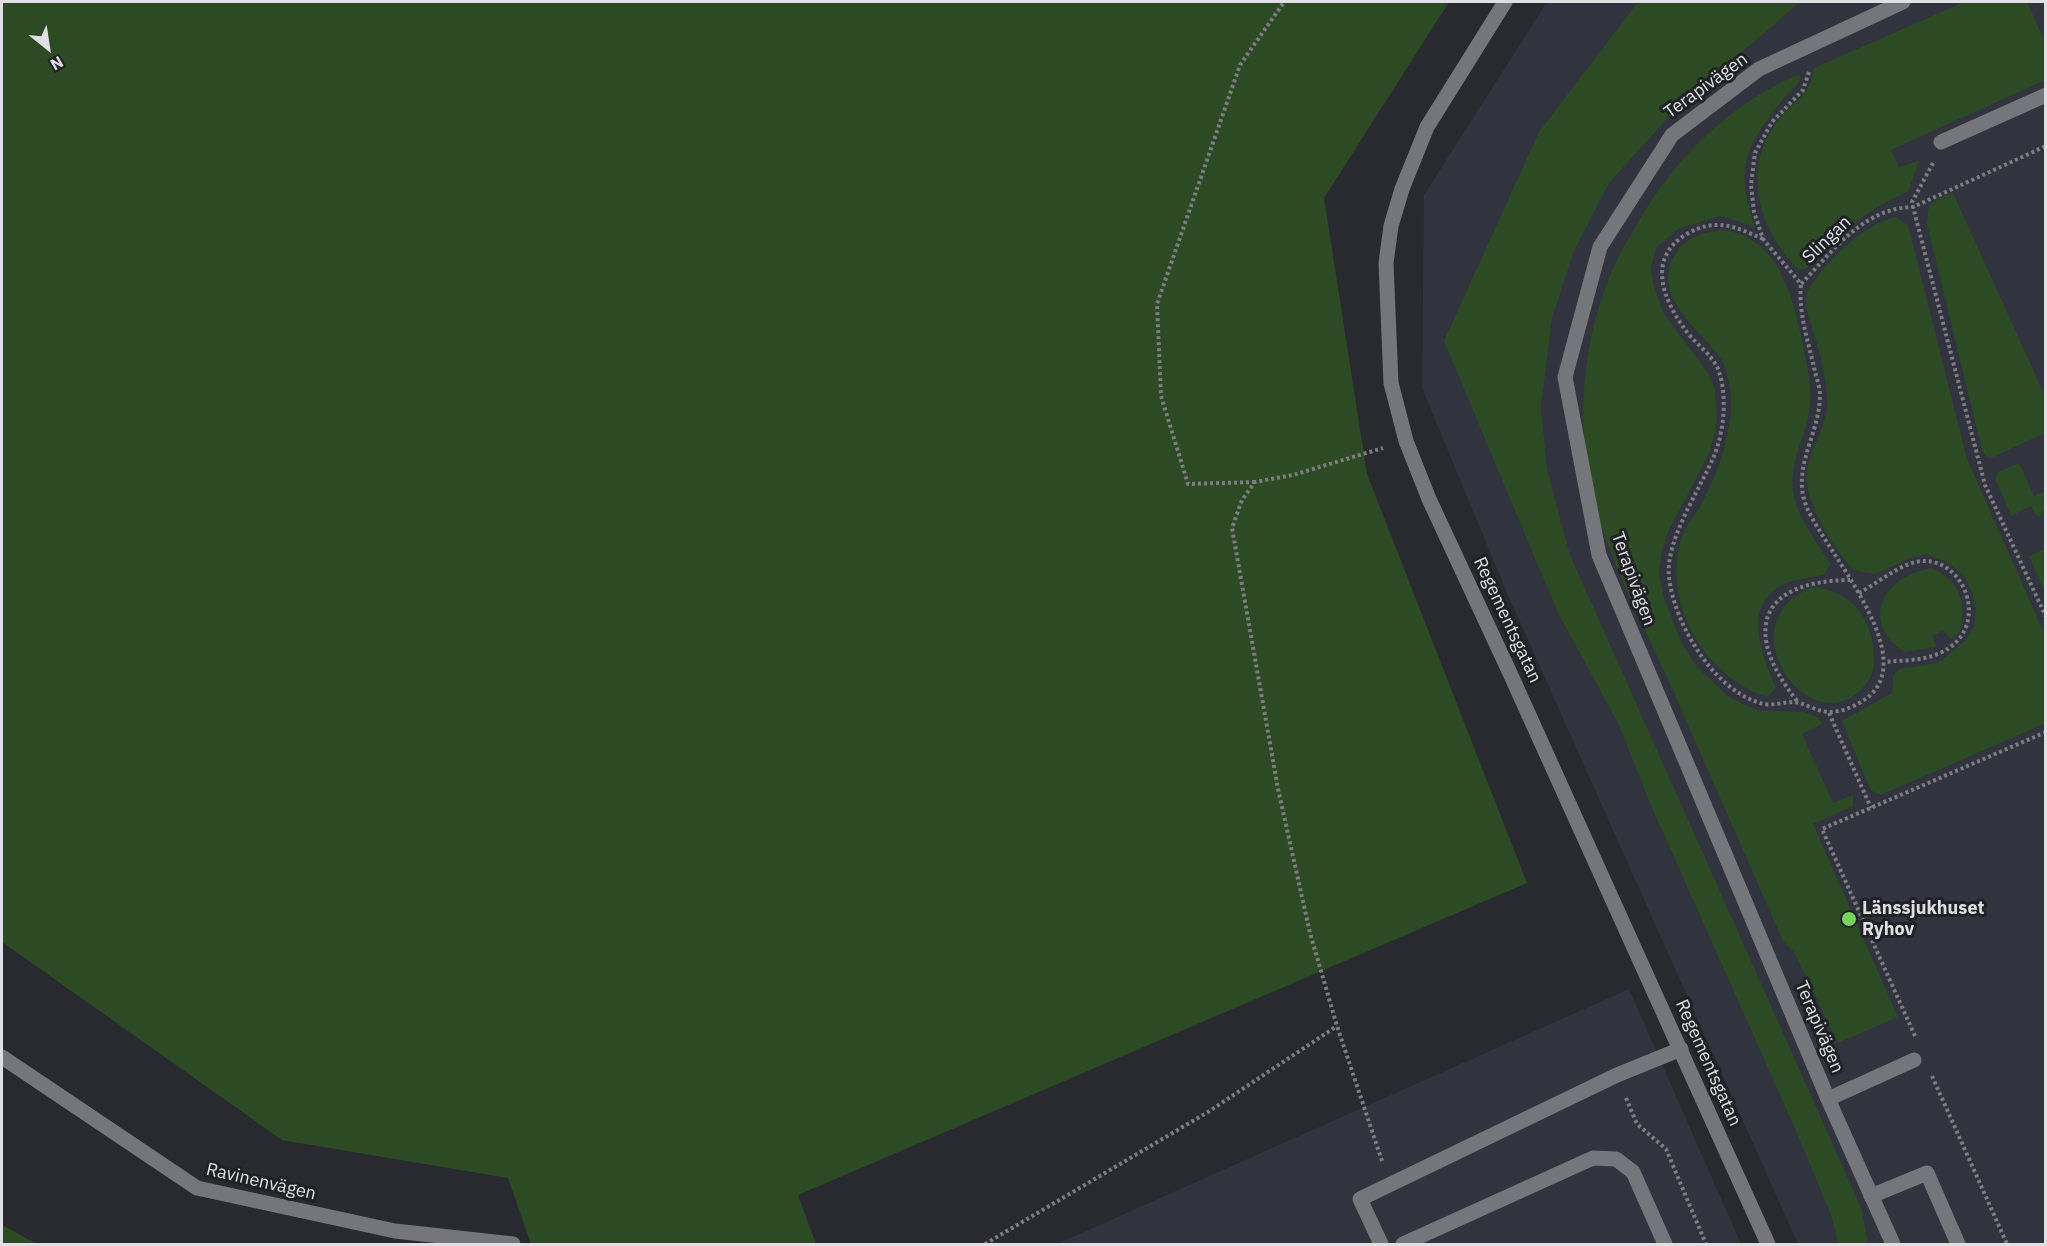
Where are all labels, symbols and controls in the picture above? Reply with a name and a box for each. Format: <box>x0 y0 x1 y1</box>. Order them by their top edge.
north arrow <box>18 18 78 78</box>
street label: Terapivägen <box>1660 48 1752 124</box>
text: N <box>47 52 67 75</box>
street label: Slingan <box>1798 212 1856 268</box>
street label: Terapivägen <box>1606 529 1660 629</box>
street label: Regementsgatan <box>1468 554 1546 686</box>
place label: Länssjukhuset Ryhov <box>1862 898 1984 940</box>
marker: Länssjukhuset Ryhov <box>1840 910 1858 928</box>
street label: Terapivägen <box>1790 978 1848 1076</box>
street label: Regementsgatan <box>1670 996 1746 1130</box>
street label: Ravinenvägen <box>204 1159 318 1205</box>

